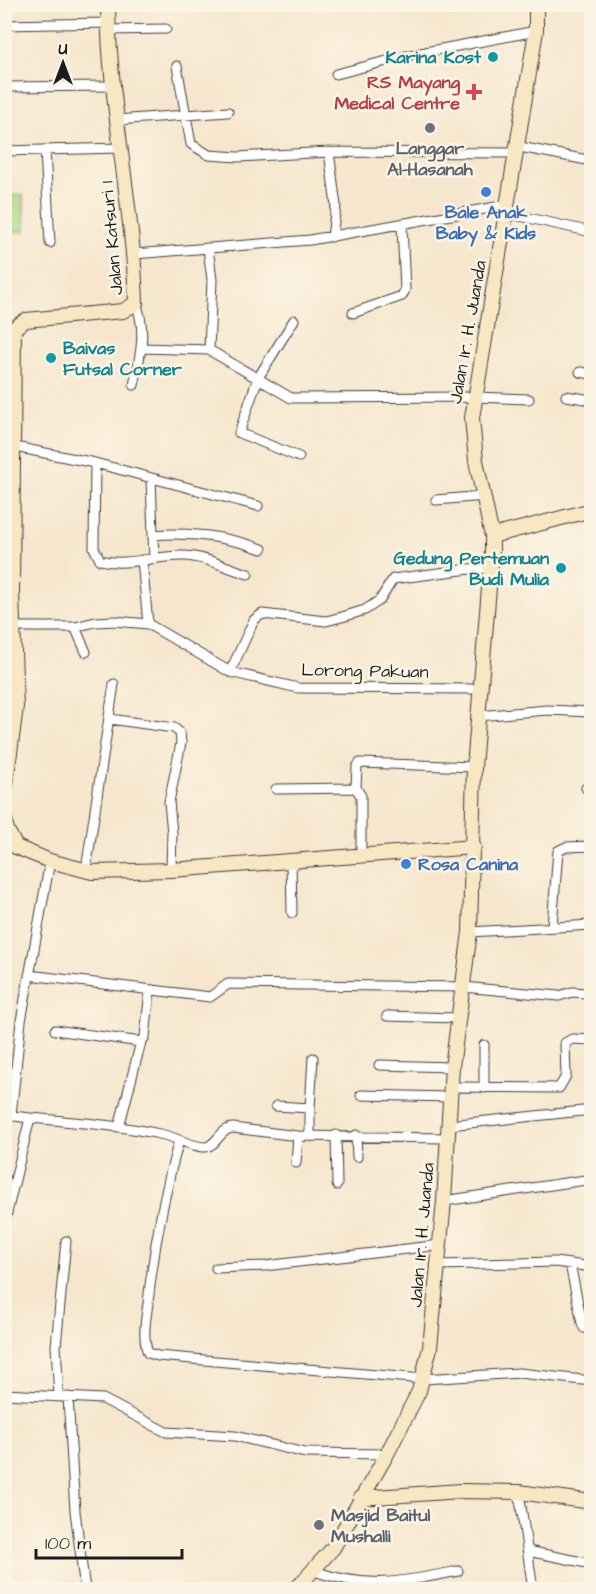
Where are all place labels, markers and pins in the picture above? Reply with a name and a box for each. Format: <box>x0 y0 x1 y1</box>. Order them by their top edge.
place label: Karina Kost <box>386 45 482 70</box>
marker: Karina Kost <box>486 50 500 64</box>
place label: RS Mayang Medical Centre <box>334 70 461 116</box>
marker: RS Mayang Medical Centre <box>465 83 483 101</box>
marker: Langgar Al-Hasanah <box>423 121 437 135</box>
place label: Langgar Al-Hasanah <box>387 136 474 182</box>
marker: Bale Anak Baby & Kids <box>479 185 493 199</box>
place label: Bale Anak Baby & Kids <box>436 200 536 247</box>
place label: Baivas Futsal Corner <box>63 336 182 382</box>
marker: Baivas Futsal Corner <box>44 351 58 365</box>
place label: Gedung Pertemuan Budi Mulia <box>393 546 550 592</box>
marker: Gedung Pertemuan Budi Mulia <box>554 561 568 575</box>
place label: Rosa Canina <box>418 852 519 877</box>
marker: Rosa Canina <box>399 857 413 871</box>
place label: Masjid Baitul Mushalli <box>331 1503 431 1549</box>
marker: Masjid Baitul Mushalli <box>312 1518 326 1532</box>

